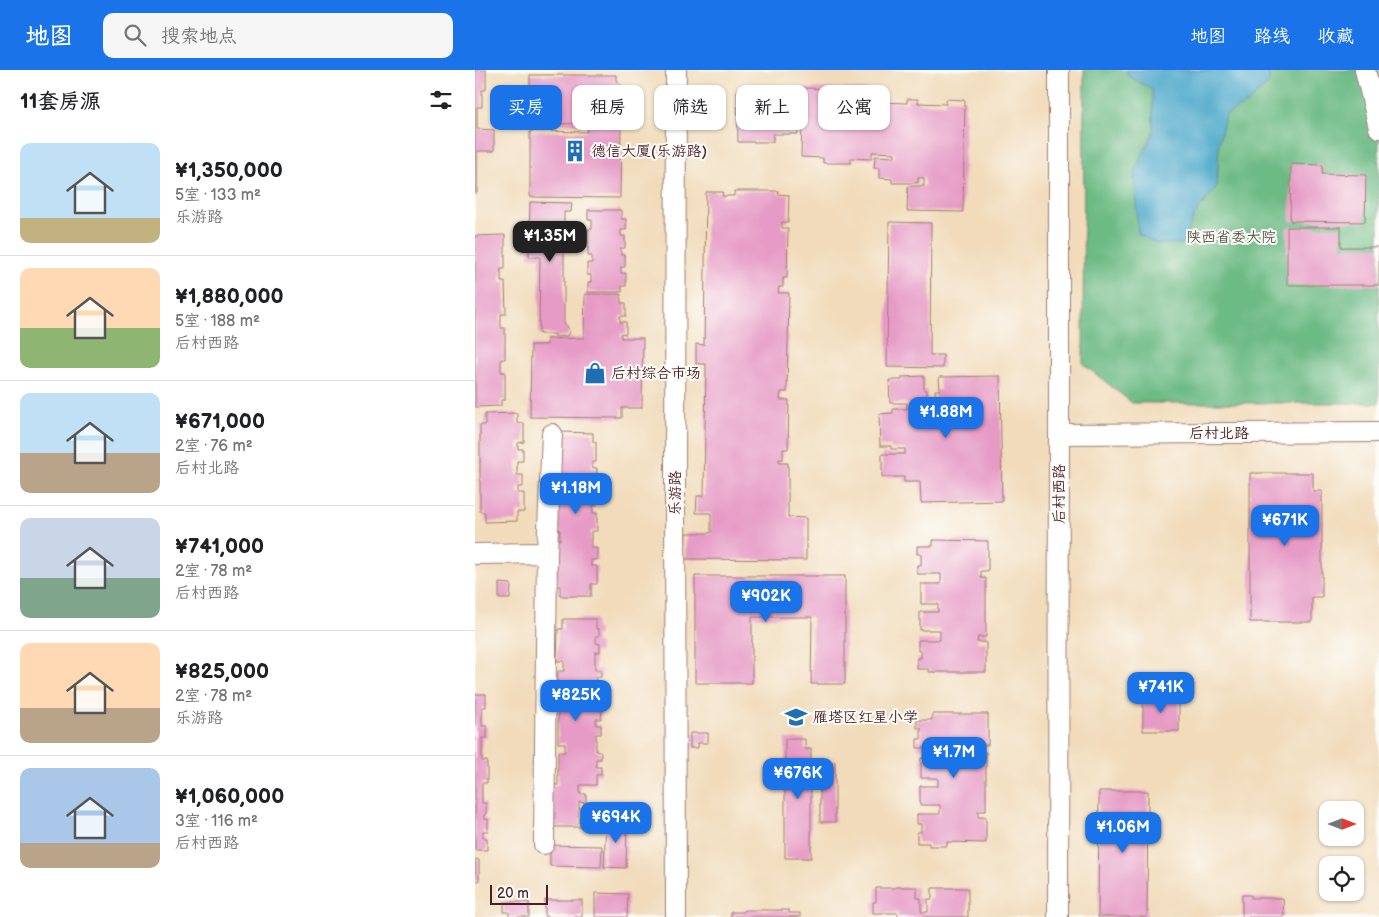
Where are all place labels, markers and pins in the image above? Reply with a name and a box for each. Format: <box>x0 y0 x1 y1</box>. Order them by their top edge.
building icon: 德信大厦(乐游路) <box>562 138 588 164</box>
place label: 德信大厦(乐游路) <box>591 142 707 161</box>
pin: ¥1.35M <box>509 220 591 263</box>
shop icon: 后村综合市场 <box>582 360 608 386</box>
place label: 后村综合市场 <box>611 364 701 383</box>
pin: ¥1.88M <box>905 396 987 439</box>
pin: ¥1.18M <box>535 472 617 515</box>
pin: ¥671K <box>1250 504 1320 547</box>
pin: ¥902K <box>731 580 801 623</box>
pin: ¥741K <box>1126 672 1196 714</box>
pin: ¥825K <box>541 680 611 722</box>
school or university icon: 雁塔区红星小学 <box>783 704 809 730</box>
place label: 雁塔区红星小学 <box>813 708 918 727</box>
pin: ¥1.7M <box>919 736 989 779</box>
pin: ¥676K <box>763 758 833 800</box>
pin: ¥694K <box>581 802 651 844</box>
pin: ¥1.06M <box>1082 812 1164 854</box>

